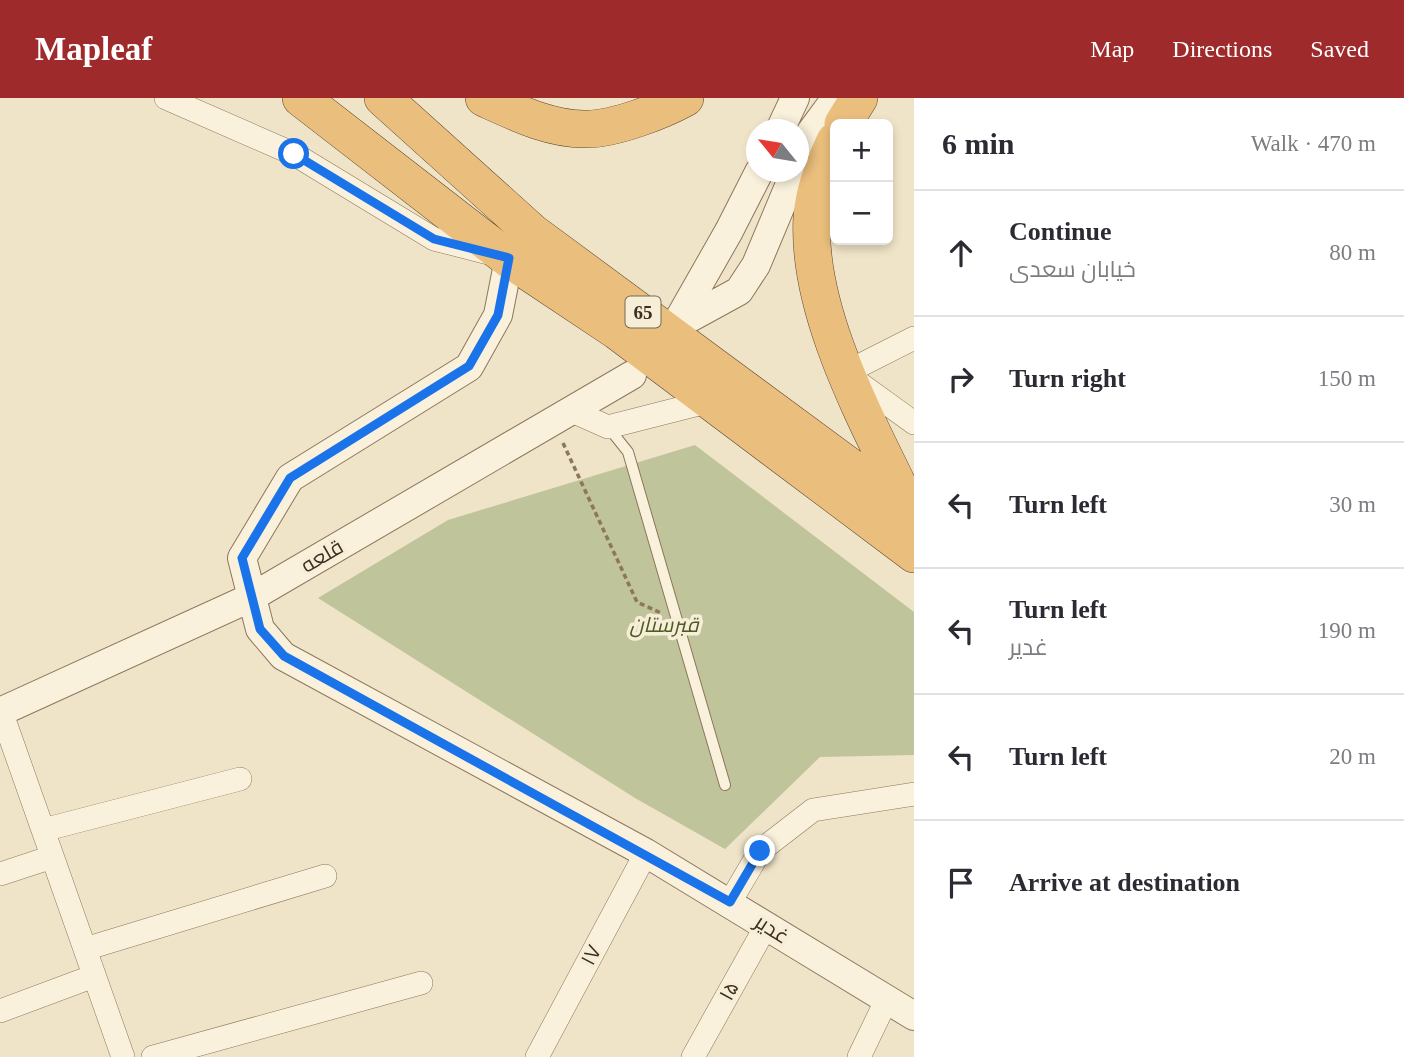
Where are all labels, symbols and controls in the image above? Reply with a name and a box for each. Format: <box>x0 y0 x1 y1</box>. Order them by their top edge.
text: Mapleaf <box>35 31 152 67</box>
text: Map <box>1090 36 1134 62</box>
text: Directions <box>1172 36 1272 62</box>
text: Saved <box>1310 36 1369 62</box>
north arrow <box>746 119 809 182</box>
map controls <box>830 119 893 245</box>
button: + <box>830 119 893 182</box>
text: 6 min <box>942 127 1015 160</box>
text: Walk · 470 m <box>1251 131 1376 156</box>
route start <box>278 138 309 169</box>
button: − <box>830 182 893 245</box>
text: Continue <box>1009 217 1112 246</box>
icon: ahead <box>942 234 980 272</box>
text: 80 m <box>1329 240 1376 265</box>
text: خیابان سعدی <box>1009 257 1136 282</box>
road number: 65 <box>626 296 660 328</box>
icon: right <box>942 360 980 398</box>
text: Turn right <box>1009 364 1126 393</box>
text: 150 m <box>1318 366 1376 391</box>
icon: left <box>942 486 980 524</box>
text: Turn left <box>1009 490 1107 519</box>
text: 30 m <box>1329 492 1376 517</box>
street label: قلعه <box>297 534 347 578</box>
text: Turn left <box>1009 595 1107 624</box>
icon: left <box>942 612 980 650</box>
park label: قبرستان <box>630 613 700 638</box>
text: 190 m <box>1318 618 1376 643</box>
text: غدیر <box>1009 635 1048 660</box>
icon: left <box>942 738 980 776</box>
text: Turn left <box>1009 742 1107 771</box>
text: 20 m <box>1329 744 1376 769</box>
route end <box>744 835 775 866</box>
icon: arrive <box>942 864 980 902</box>
text: Arrive at destination <box>1009 868 1240 897</box>
street label: غدیر <box>750 909 793 949</box>
street label: ۱۷ <box>576 941 606 969</box>
street label: ۱۵ <box>714 977 744 1005</box>

